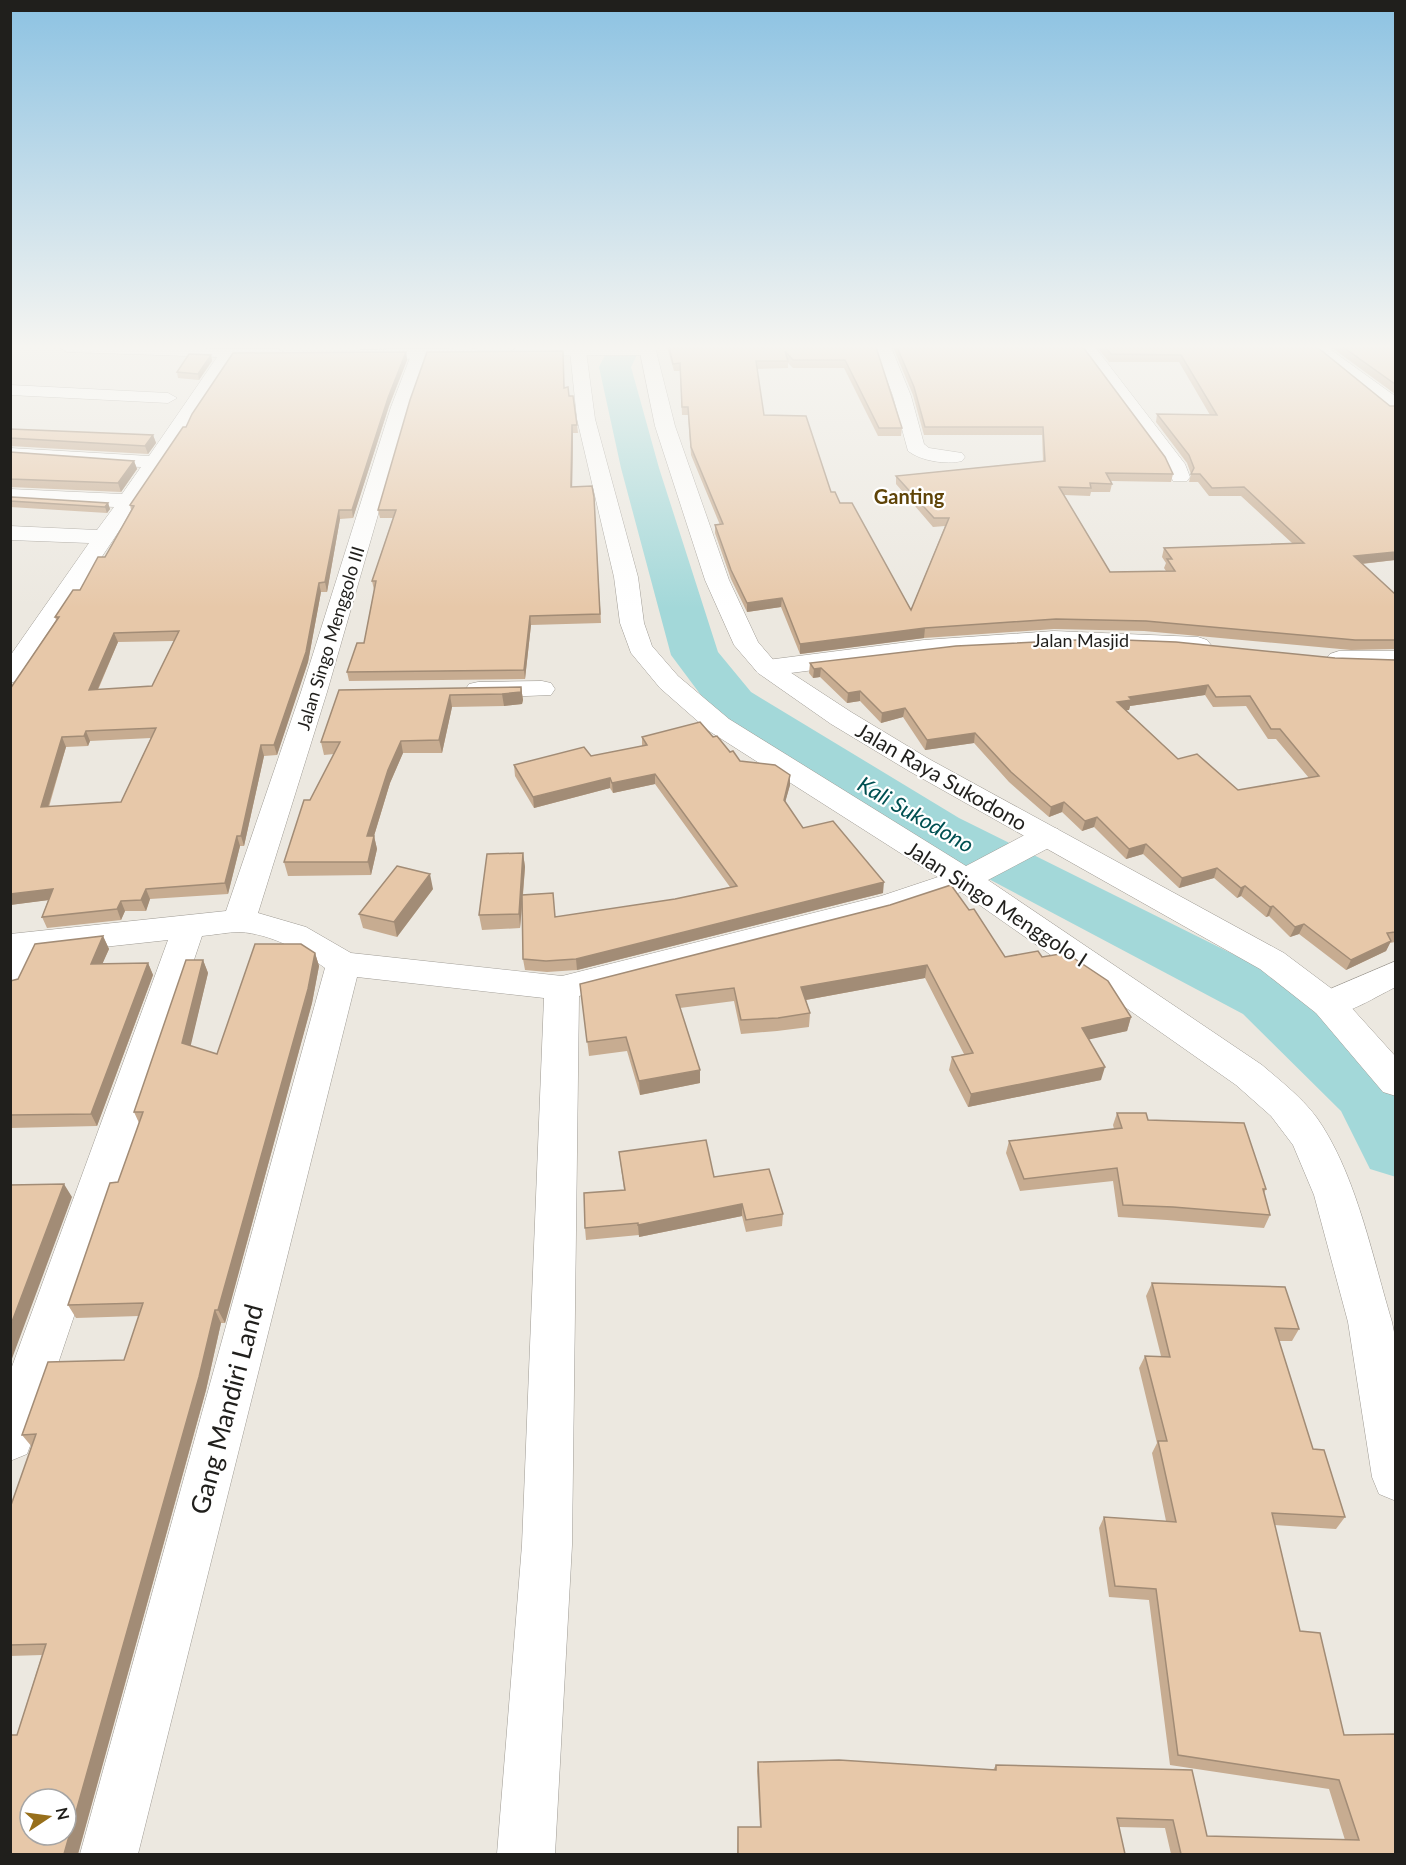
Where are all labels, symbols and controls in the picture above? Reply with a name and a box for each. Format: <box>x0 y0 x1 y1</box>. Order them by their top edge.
district label: Ganting <box>874 484 945 508</box>
street label: Jalan Singo Menggolo III <box>292 543 368 733</box>
street label: Jalan Masjid <box>1033 629 1129 651</box>
street label: Jalan Raya Sukodono <box>852 717 1032 835</box>
water label: Kali Sukodono <box>853 770 979 858</box>
street label: Jalan Singo Menggolo I <box>902 835 1092 971</box>
street label: Gang Mandiri Land <box>183 1300 269 1518</box>
north arrow <box>18 1787 78 1847</box>
text: N <box>52 1805 74 1822</box>

